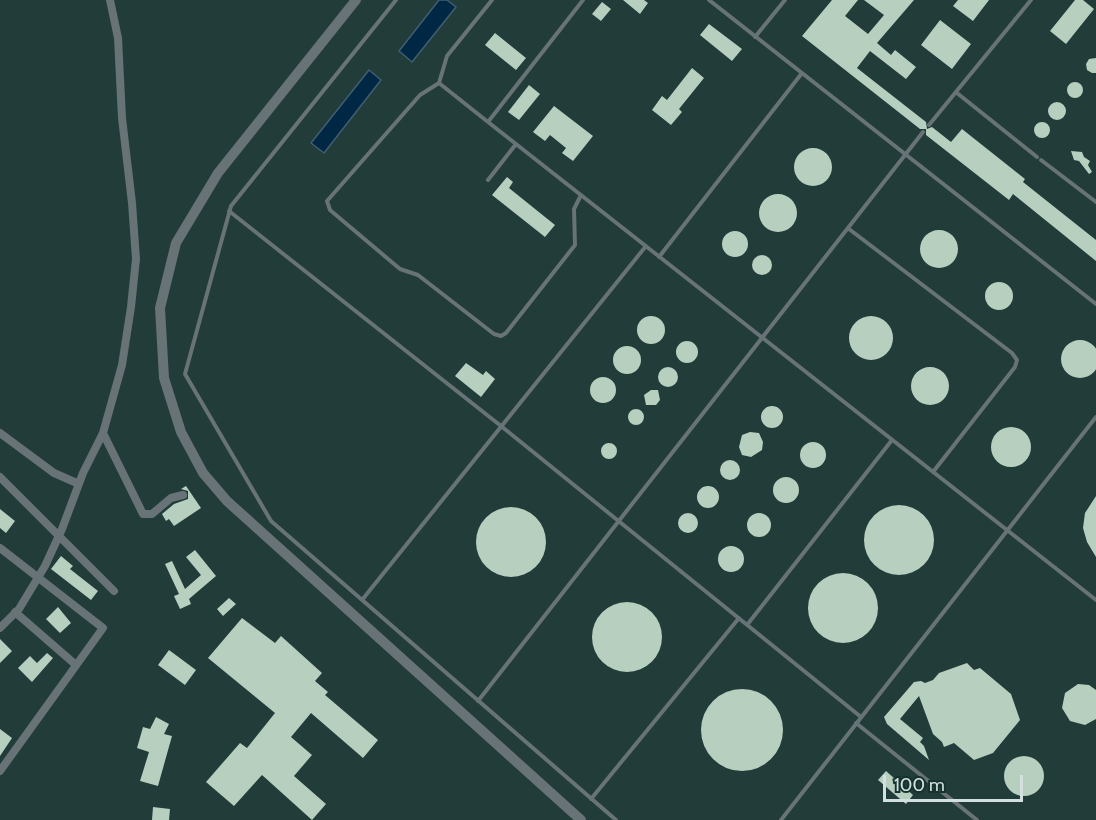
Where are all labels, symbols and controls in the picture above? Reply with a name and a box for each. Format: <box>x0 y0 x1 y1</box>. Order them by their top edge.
scale bar <box>886 763 1026 801</box>
text: 100 m <box>894 774 945 796</box>

